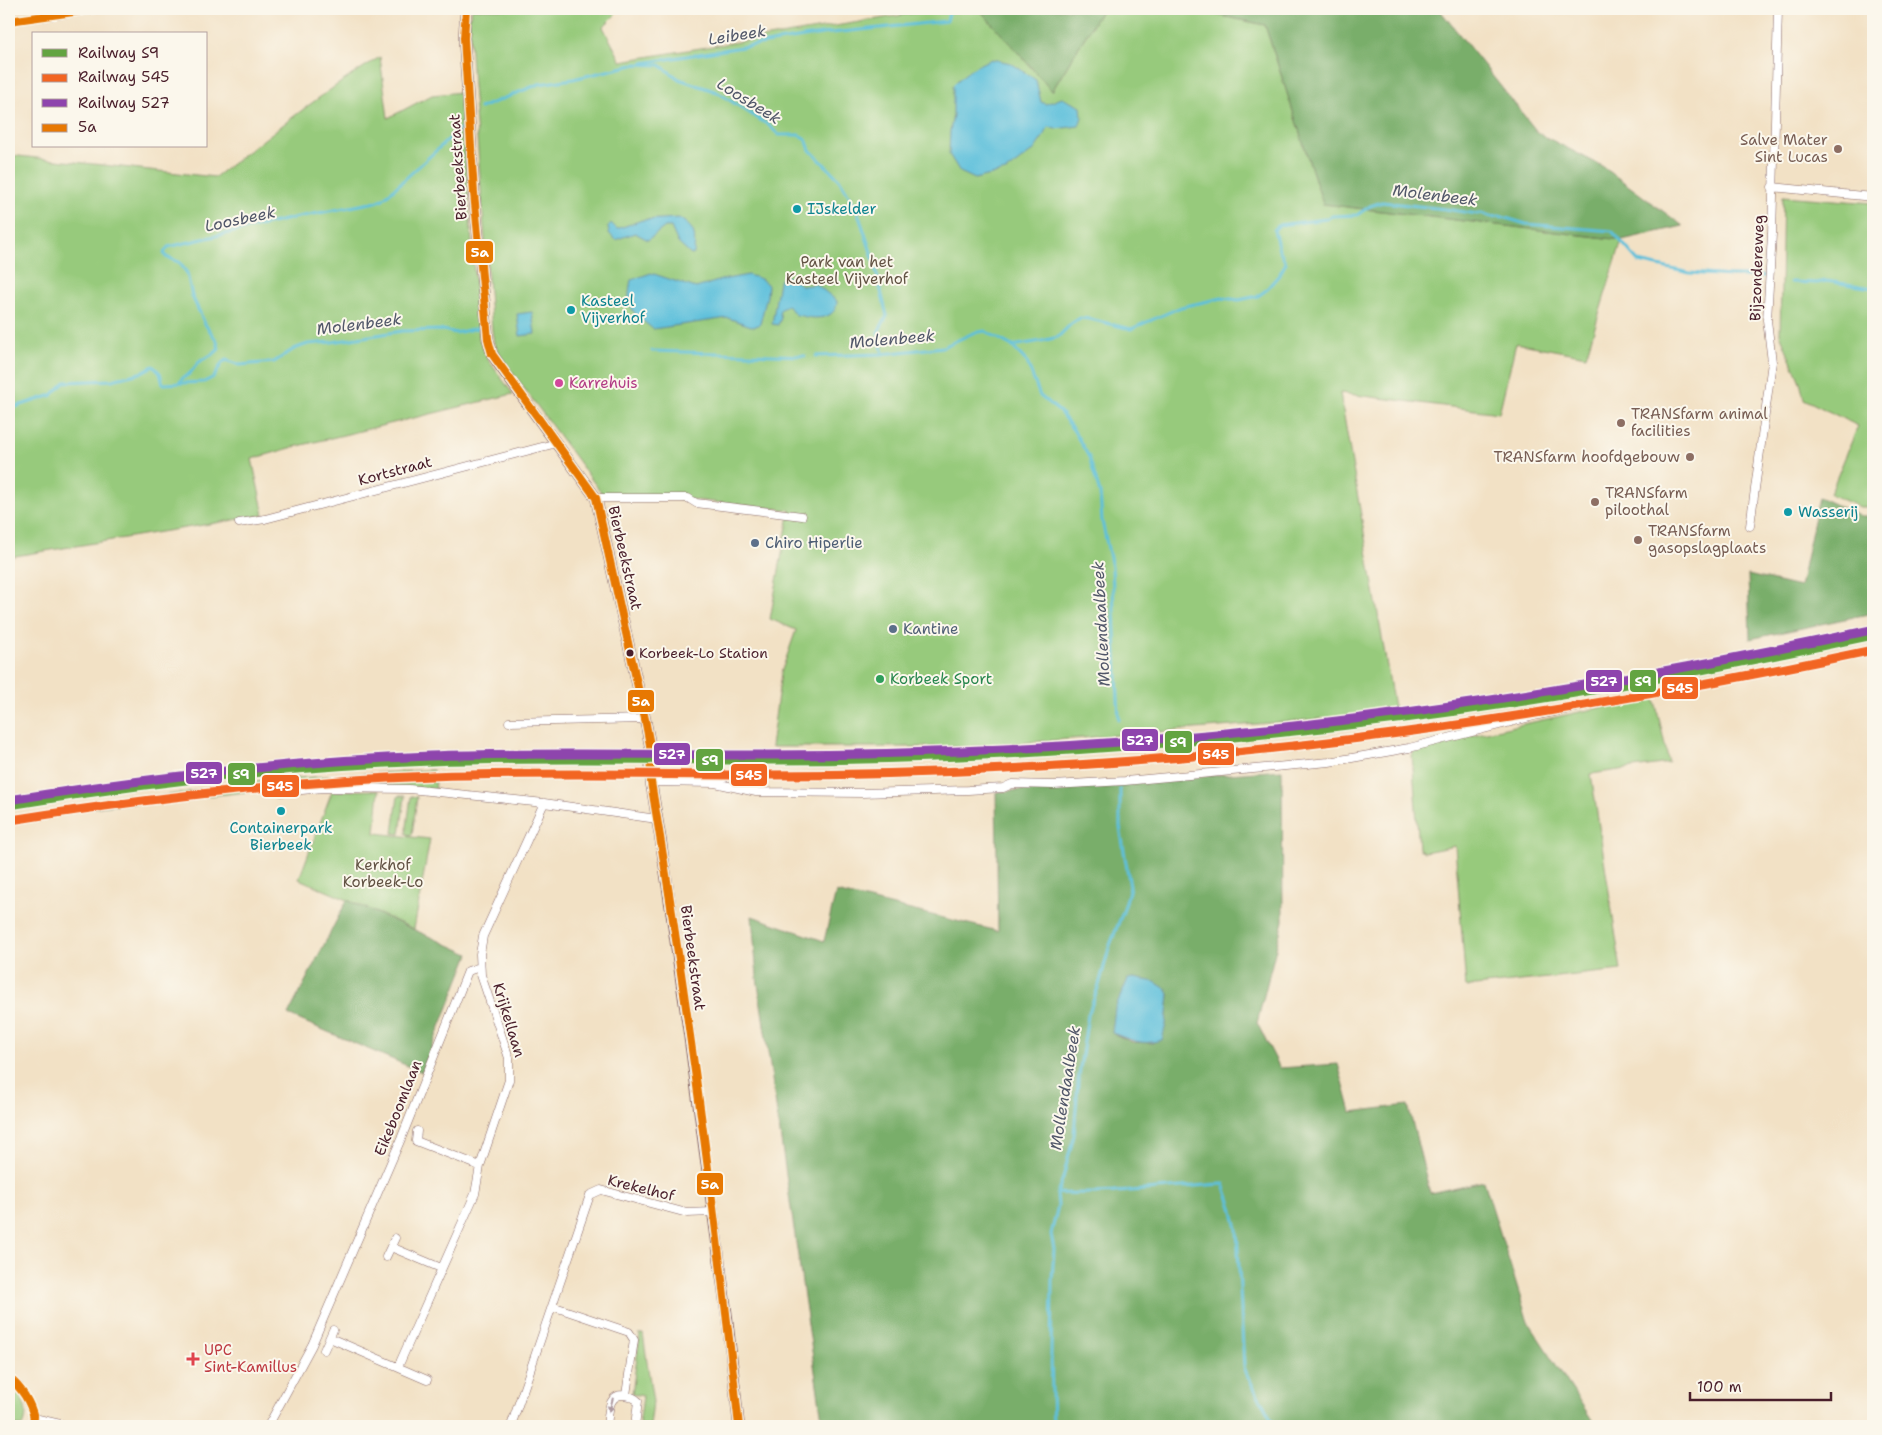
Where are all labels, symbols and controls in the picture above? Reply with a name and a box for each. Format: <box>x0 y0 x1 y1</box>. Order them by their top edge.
water label: Leibeek <box>706 20 768 50</box>
legend <box>32 32 208 148</box>
text: Railway S9 <box>78 43 159 63</box>
text: Railway 545 <box>78 67 169 87</box>
water label: Loosbeek <box>713 73 785 129</box>
text: Railway 527 <box>78 93 170 113</box>
street label: Bierbeekstraat <box>444 113 472 221</box>
text: 5a <box>78 117 97 137</box>
place label: Salve Mater Sint Lucas <box>1740 130 1828 167</box>
marker: Salve Mater Sint Lucas <box>1832 143 1844 155</box>
water label: Molenbeek <box>1391 179 1479 211</box>
place label: IJskelder <box>807 199 877 219</box>
water label: Loosbeek <box>203 201 277 237</box>
marker: IJskelder <box>791 203 803 215</box>
street label: Bijzondereweg <box>1745 215 1769 321</box>
line badge: 5a <box>465 240 494 264</box>
text: 5a <box>471 243 490 261</box>
park label: Park van het Kasteel Vijverhof <box>786 252 909 289</box>
place label: Kasteel Vijverhof <box>581 291 646 328</box>
marker: Kasteel Vijverhof <box>565 304 577 316</box>
water label: Molenbeek <box>315 308 403 340</box>
water label: Molenbeek <box>849 325 935 353</box>
place label: Karrehuis <box>569 373 638 393</box>
marker: Karrehuis <box>553 377 565 389</box>
place label: TRANSfarm animal facilities <box>1631 404 1768 441</box>
marker: TRANSfarm animal facilities <box>1615 417 1627 429</box>
place label: TRANSfarm hoofdgebouw <box>1494 447 1680 467</box>
marker: TRANSfarm hoofdgebouw <box>1684 451 1696 463</box>
street label: Kortstraat <box>356 452 434 490</box>
place label: TRANSfarm piloothal <box>1605 483 1688 520</box>
marker: TRANSfarm piloothal <box>1589 496 1601 508</box>
place label: Wasserij <box>1798 502 1858 522</box>
street label: Bierbeekstraat <box>603 504 647 612</box>
marker: Wasserij <box>1782 506 1794 518</box>
place label: TRANSfarm gasopslagplaats <box>1648 521 1766 558</box>
place label: Chiro Hiperlie <box>765 533 863 553</box>
marker: TRANSfarm gasopslagplaats <box>1632 534 1644 546</box>
marker: Chiro Hiperlie <box>749 537 761 549</box>
water label: Mollendaalbeek <box>1087 561 1115 687</box>
place label: Kantine <box>903 619 959 639</box>
marker: Kantine <box>887 623 899 635</box>
place label: Korbeek-Lo Station <box>639 644 768 662</box>
marker: Korbeek-Lo Station <box>625 648 635 658</box>
place label: Korbeek Sport <box>890 669 992 689</box>
line badge: 527 <box>1585 669 1623 693</box>
line badge: S9 <box>1629 669 1657 693</box>
text: 527 <box>1590 672 1618 690</box>
text: S9 <box>1634 672 1652 690</box>
marker: Korbeek Sport <box>874 673 886 685</box>
line badge: 545 <box>1661 676 1699 700</box>
text: 545 <box>1667 679 1694 697</box>
line badge: 5a <box>627 689 655 713</box>
text: 5a <box>632 692 651 710</box>
line badge: 527 <box>1121 728 1159 752</box>
line badge: S9 <box>1164 730 1193 754</box>
text: 527 <box>1126 731 1154 749</box>
text: S9 <box>1169 733 1187 751</box>
line badge: 527 <box>653 742 691 766</box>
line badge: 545 <box>1197 742 1235 766</box>
text: 527 <box>658 745 686 763</box>
text: 545 <box>1203 745 1230 763</box>
line badge: S9 <box>695 748 724 772</box>
text: S9 <box>701 751 719 769</box>
line badge: 527 <box>185 761 223 785</box>
line badge: S9 <box>227 762 256 786</box>
line badge: 545 <box>730 763 768 787</box>
text: 527 <box>190 764 218 782</box>
text: S9 <box>232 765 250 783</box>
text: 545 <box>736 766 763 784</box>
line badge: 545 <box>261 774 300 798</box>
text: 545 <box>267 777 294 795</box>
marker: Containerpark Bierbeek <box>275 805 287 817</box>
place label: Containerpark Bierbeek <box>229 818 333 855</box>
park label: Kerkhof Korbeek-Lo <box>343 855 423 892</box>
street label: Bierbeekstraat <box>676 904 710 1012</box>
street label: Krijkellaan <box>488 980 530 1060</box>
water label: Mollendaalbeek <box>1045 1024 1085 1152</box>
street label: Eikeboomlaan <box>370 1057 426 1159</box>
street label: Krekelhof <box>605 1170 677 1206</box>
line badge: 5a <box>696 1172 724 1196</box>
text: 5a <box>701 1175 720 1193</box>
place label: UPC Sint-Kamillus <box>204 1340 297 1377</box>
marker: UPC Sint-Kamillus <box>186 1352 200 1366</box>
scale bar <box>1690 1370 1831 1402</box>
text: 100 m <box>1697 1377 1742 1397</box>
one-way arrow <box>607 1398 615 1413</box>

